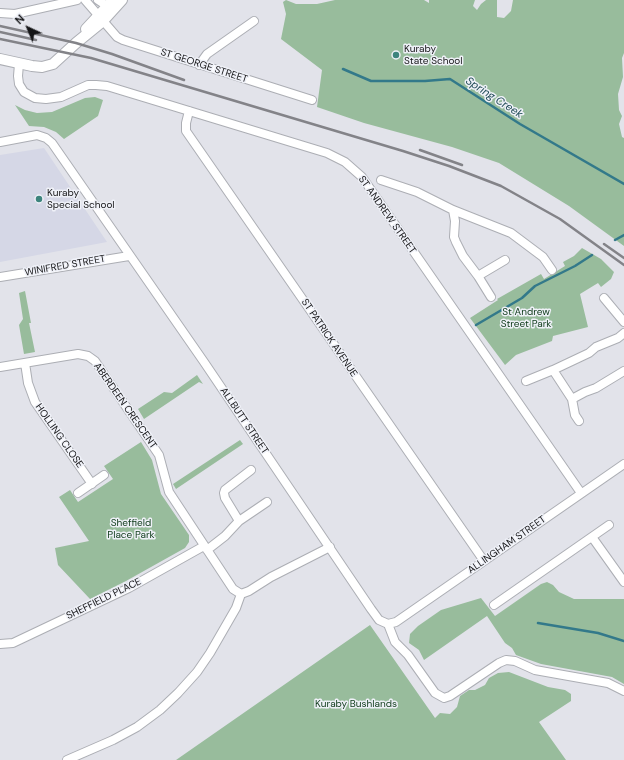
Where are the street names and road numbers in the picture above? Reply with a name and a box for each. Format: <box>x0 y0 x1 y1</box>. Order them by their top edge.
street label: ST GEORGE STREET <box>159 46 249 86</box>
street label: ST ANDREW STREET <box>356 174 418 256</box>
street label: WINIFRED STREET <box>24 253 106 279</box>
street label: ST PATRICK AVENUE <box>298 297 360 379</box>
street label: ABERDEEN CRESCENT <box>91 361 159 451</box>
street label: ALLBUTT STREET <box>217 385 271 457</box>
street label: HOLLING CLOSE <box>32 402 86 470</box>
street label: ALLINGHAM STREET <box>466 514 548 576</box>
street label: SHEFFIELD PLACE <box>65 576 143 622</box>

